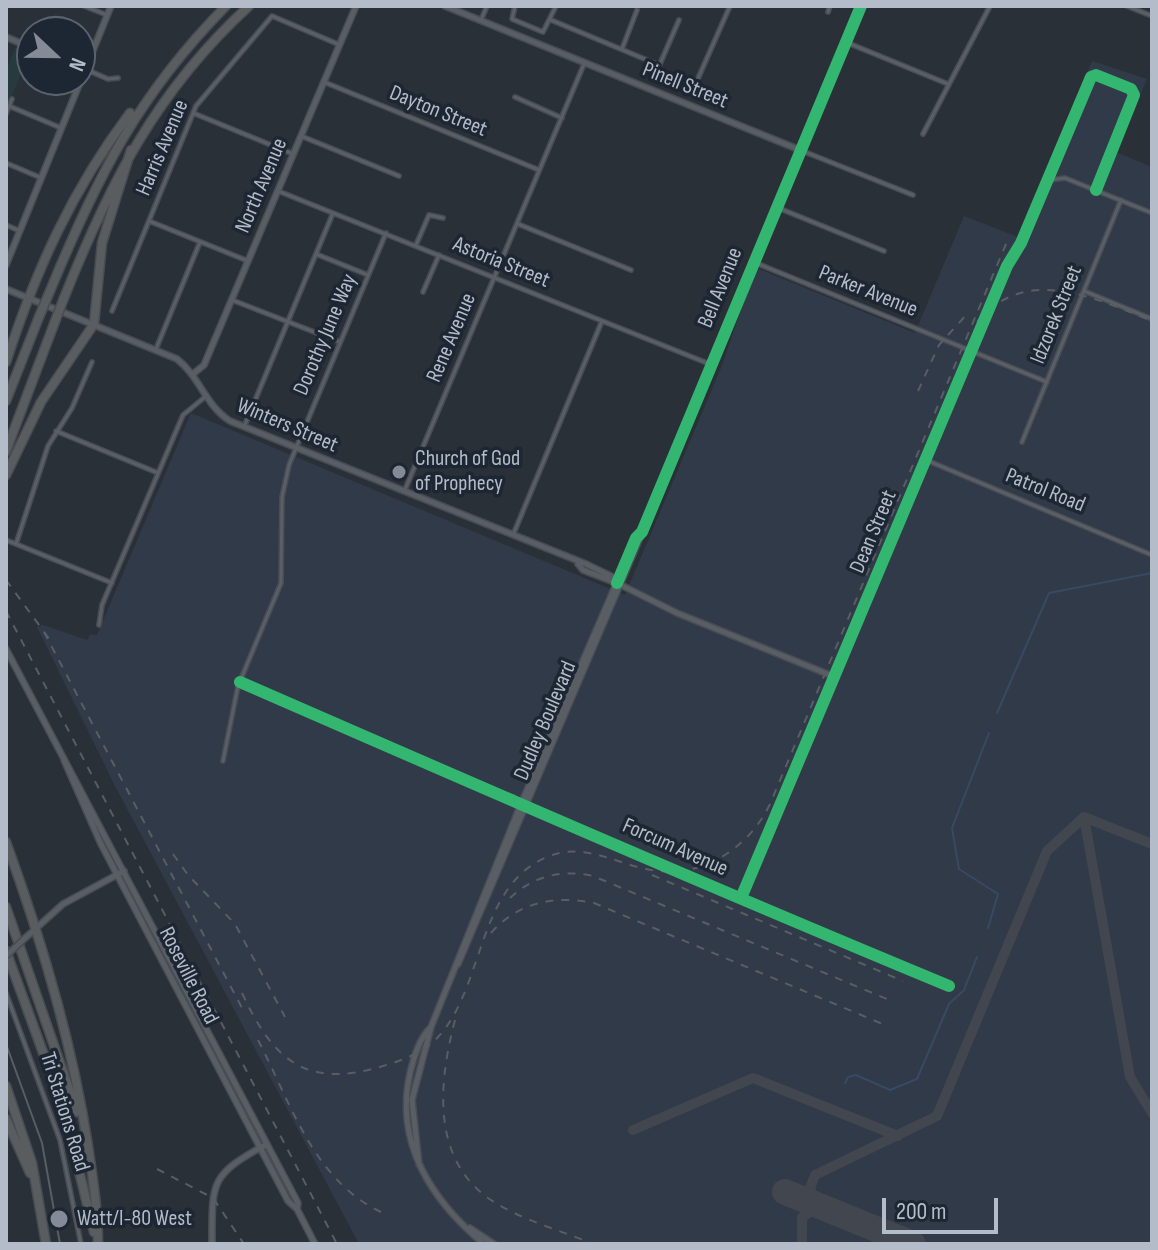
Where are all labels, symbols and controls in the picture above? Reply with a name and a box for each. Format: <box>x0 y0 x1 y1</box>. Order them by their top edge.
north arrow <box>16 16 96 96</box>
text: N <box>62 54 92 75</box>
street label: Pinell Street <box>638 57 732 115</box>
street label: Dayton Street <box>385 81 491 143</box>
street label: Harris Avenue <box>131 96 195 200</box>
street label: North Avenue <box>230 135 294 237</box>
street label: Astoria Street <box>449 232 553 294</box>
street label: Bell Avenue <box>693 244 749 332</box>
street label: Parker Avenue <box>815 260 921 324</box>
street label: Idzorek Street <box>1025 262 1089 368</box>
street label: Dorothy June Way <box>289 270 363 400</box>
street label: Rene Avenue <box>421 289 483 387</box>
street label: Winters Street <box>233 393 341 459</box>
place label: Church of God of Prophecy <box>415 446 520 498</box>
marker: Church of God of Prophecy <box>390 463 408 481</box>
street label: Patrol Road <box>1001 463 1089 519</box>
street label: Dean Street <box>845 487 903 577</box>
street label: Dudley Boulevard <box>509 658 583 784</box>
street label: Forcum Avenue <box>618 813 732 883</box>
street label: Roseville Road <box>152 923 224 1029</box>
street label: Tri Stations Road <box>33 1049 95 1175</box>
scale bar <box>886 1182 1002 1232</box>
text: 200 m <box>896 1197 947 1226</box>
place label: Watt/I-80 West <box>77 1206 192 1232</box>
marker: Watt/I-80 West <box>48 1208 70 1230</box>

